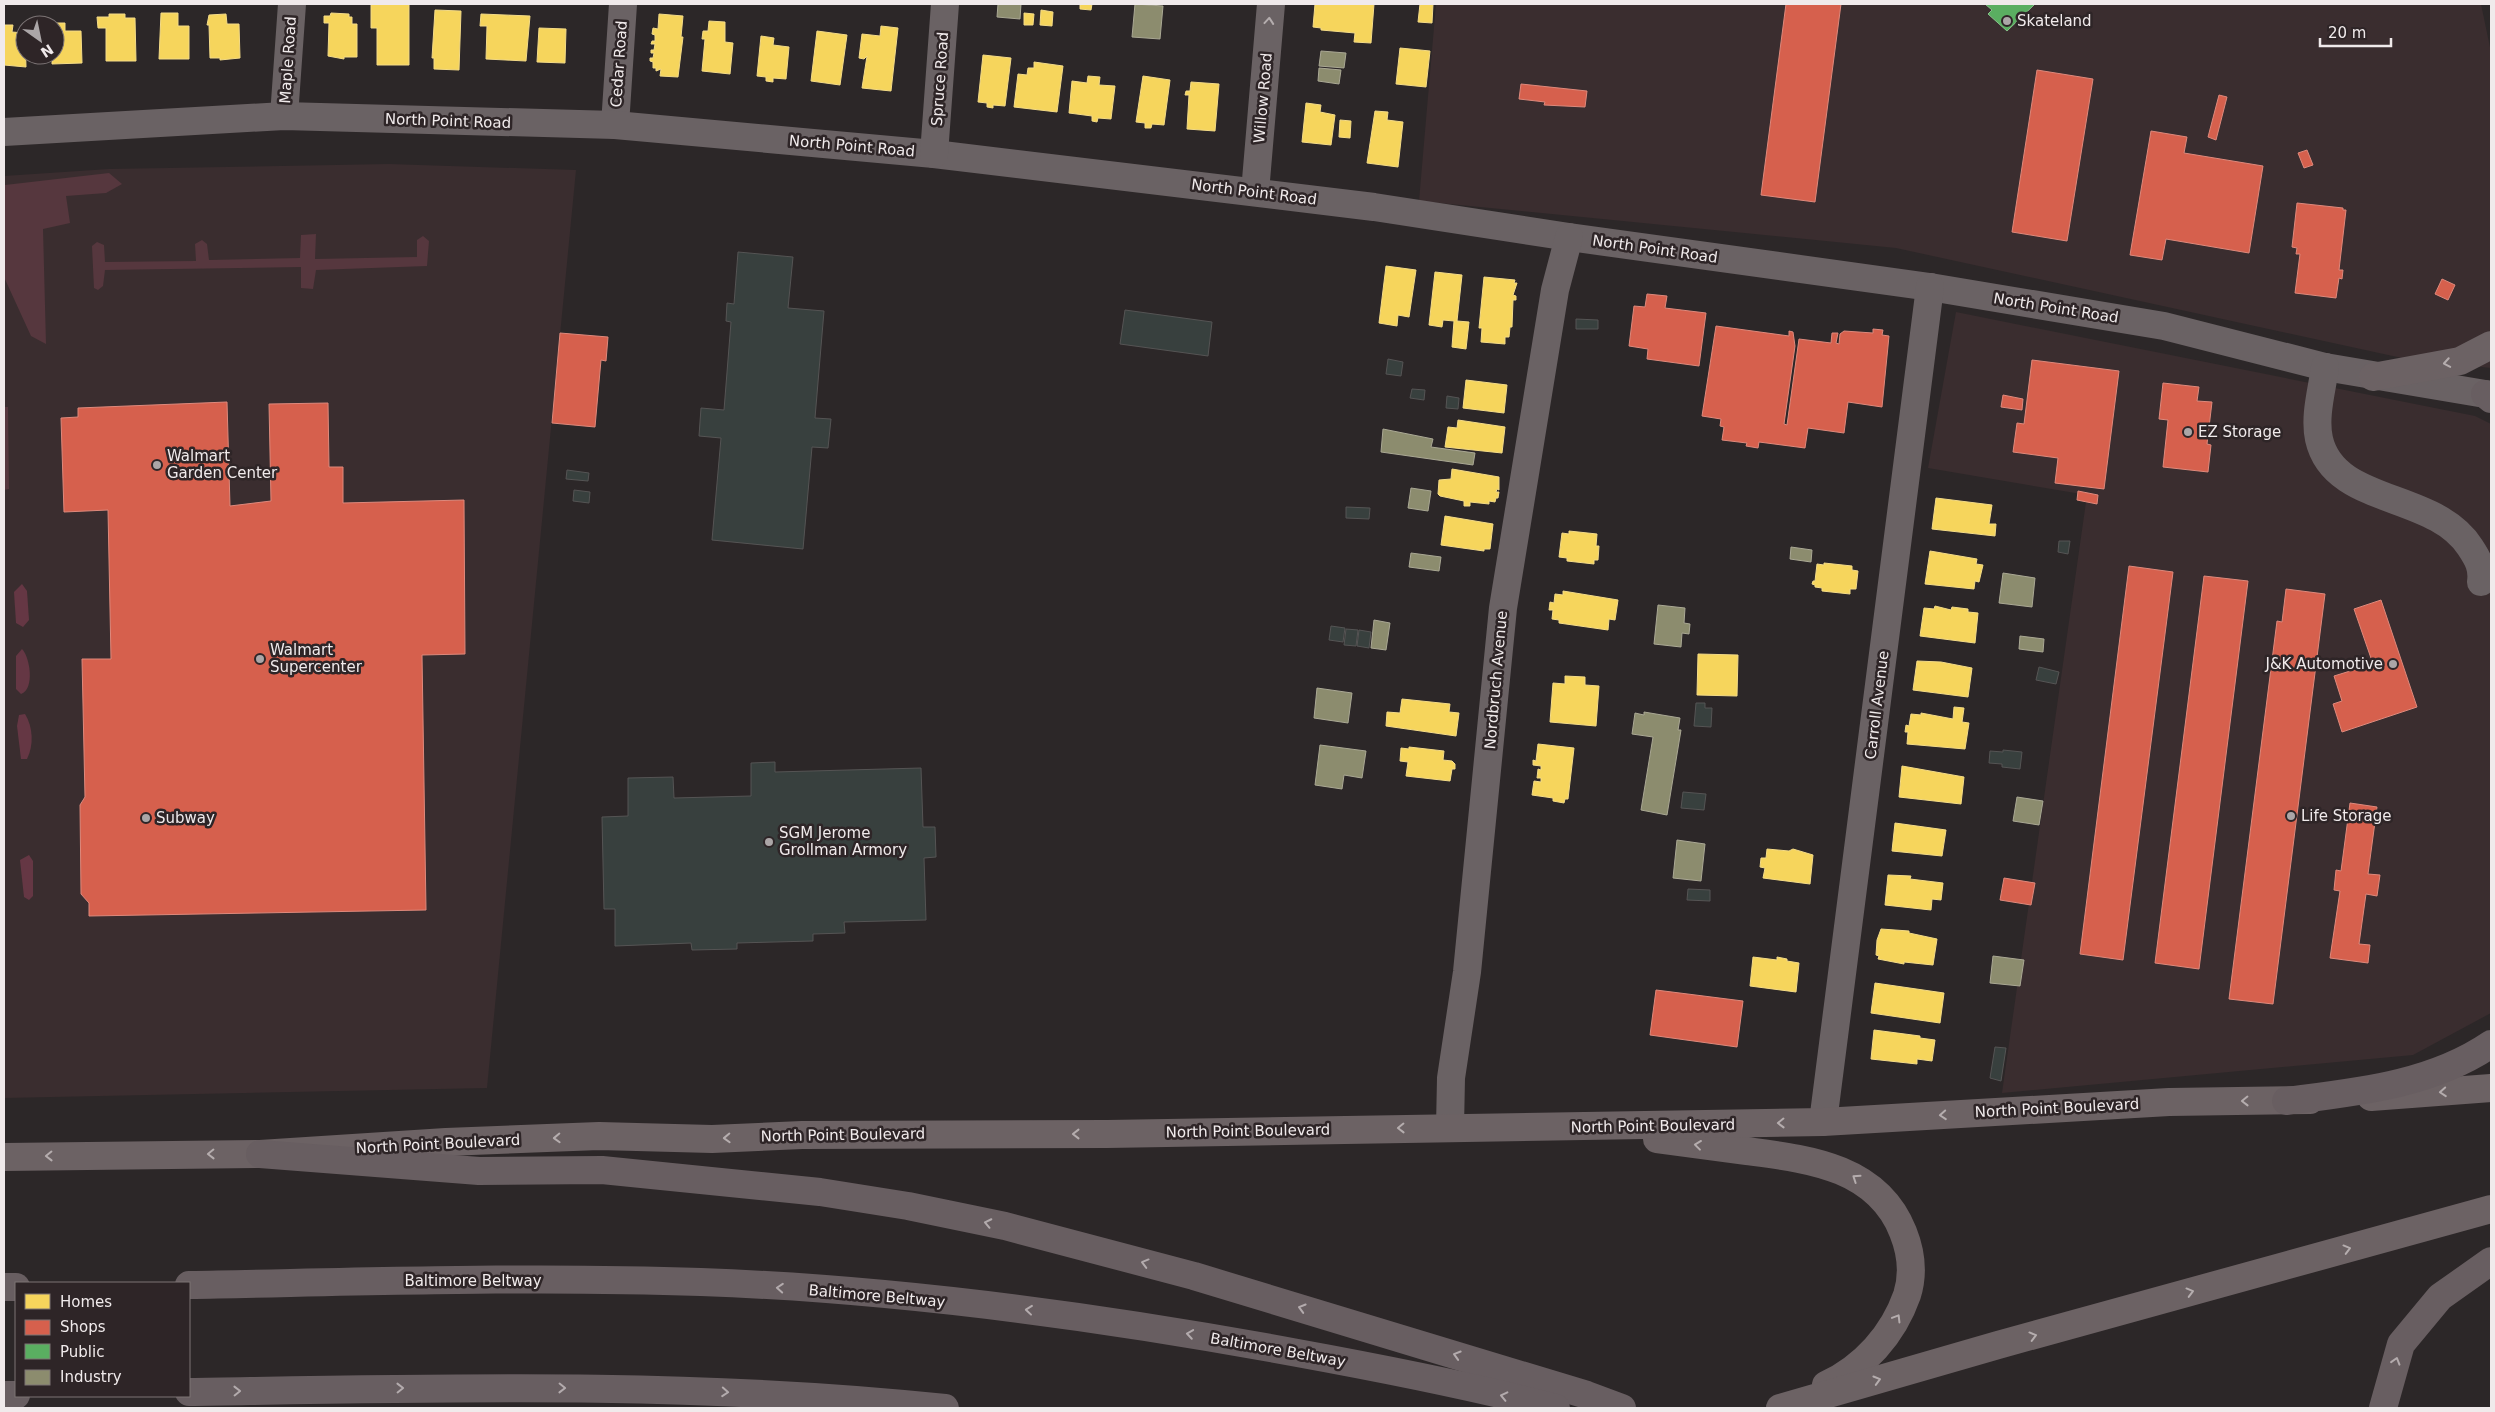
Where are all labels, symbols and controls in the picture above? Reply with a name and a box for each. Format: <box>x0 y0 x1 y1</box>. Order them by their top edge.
place label: Skateland <box>2017 12 2092 30</box>
north arrow <box>15 15 65 65</box>
marker: Skateland <box>2001 15 2013 27</box>
scale bar <box>2320 15 2391 47</box>
street label: Maple Road <box>276 16 300 104</box>
one-way arrow <box>1264 17 1275 25</box>
street label: Cedar Road <box>607 20 631 108</box>
text: 20 m <box>2328 24 2366 42</box>
street label: Spruce Road <box>928 31 952 127</box>
text: N <box>38 41 56 61</box>
street label: Willow Road <box>1250 52 1276 144</box>
street label: North Point Road <box>385 110 511 132</box>
street label: North Point Road <box>788 132 916 160</box>
street label: North Point Road <box>1190 175 1318 209</box>
street label: North Point Road <box>1591 231 1719 267</box>
street label: North Point Road <box>1992 289 2120 327</box>
one-way arrow <box>2442 358 2451 368</box>
place label: EZ Storage <box>2198 423 2281 441</box>
marker: EZ Storage <box>2182 426 2194 438</box>
place label: Walmart Garden Center <box>167 447 278 482</box>
marker: Walmart Garden Center <box>151 459 163 471</box>
street label: Nordbruch Avenue <box>1481 610 1511 750</box>
place label: Walmart Supercenter <box>270 641 363 676</box>
street label: Carroll Avenue <box>1861 650 1893 760</box>
marker: Walmart Supercenter <box>254 653 266 665</box>
place label: J&K Automotive <box>2265 655 2383 673</box>
marker: J&K Automotive <box>2387 658 2399 670</box>
place label: Life Storage <box>2301 807 2392 825</box>
place label: Subway <box>156 809 215 827</box>
marker: Life Storage <box>2285 810 2297 822</box>
marker: Subway <box>140 812 152 824</box>
place label: SGM Jerome Grollman Armory <box>779 824 907 859</box>
marker: SGM Jerome Grollman Armory <box>763 836 775 848</box>
one-way arrow <box>2438 1086 2446 1097</box>
street label: North Point Boulevard <box>1974 1095 2140 1121</box>
one-way arrow <box>2241 1096 2249 1106</box>
one-way arrow <box>1939 1109 1947 1120</box>
street label: North Point Boulevard <box>1571 1116 1735 1136</box>
one-way arrow <box>1777 1118 1784 1128</box>
street label: North Point Boulevard <box>1166 1121 1330 1141</box>
one-way arrow <box>1397 1123 1405 1133</box>
street label: North Point Boulevard <box>761 1125 925 1145</box>
one-way arrow <box>1072 1129 1080 1139</box>
street label: North Point Boulevard <box>355 1131 521 1157</box>
one-way arrow <box>553 1132 561 1143</box>
one-way arrow <box>723 1133 730 1143</box>
one-way arrow <box>1694 1140 1702 1151</box>
one-way arrow <box>207 1149 215 1159</box>
one-way arrow <box>45 1151 53 1162</box>
one-way arrow <box>1852 1175 1861 1185</box>
one-way arrow <box>983 1218 992 1228</box>
one-way arrow <box>2342 1245 2350 1255</box>
one-way arrow <box>1142 1258 1150 1268</box>
street label: Baltimore Beltway <box>404 1272 542 1290</box>
street label: Baltimore Beltway <box>808 1281 946 1311</box>
legend <box>15 1282 190 1397</box>
one-way arrow <box>776 1282 784 1293</box>
one-way arrow <box>2185 1288 2194 1298</box>
text: Homes <box>60 1293 112 1311</box>
one-way arrow <box>1298 1303 1306 1313</box>
one-way arrow <box>1025 1305 1033 1316</box>
one-way arrow <box>1890 1315 1900 1324</box>
text: Shops <box>60 1318 106 1336</box>
one-way arrow <box>1185 1329 1194 1339</box>
street label: Baltimore Beltway <box>1209 1329 1347 1371</box>
one-way arrow <box>2029 1331 2037 1341</box>
text: Public <box>60 1343 104 1361</box>
one-way arrow <box>1453 1351 1462 1361</box>
one-way arrow <box>2391 1358 2401 1366</box>
text: Industry <box>60 1368 122 1386</box>
one-way arrow <box>1873 1376 1881 1386</box>
one-way arrow <box>396 1383 404 1393</box>
one-way arrow <box>559 1383 567 1393</box>
one-way arrow <box>234 1386 242 1396</box>
one-way arrow <box>721 1386 729 1397</box>
one-way arrow <box>1499 1391 1508 1402</box>

